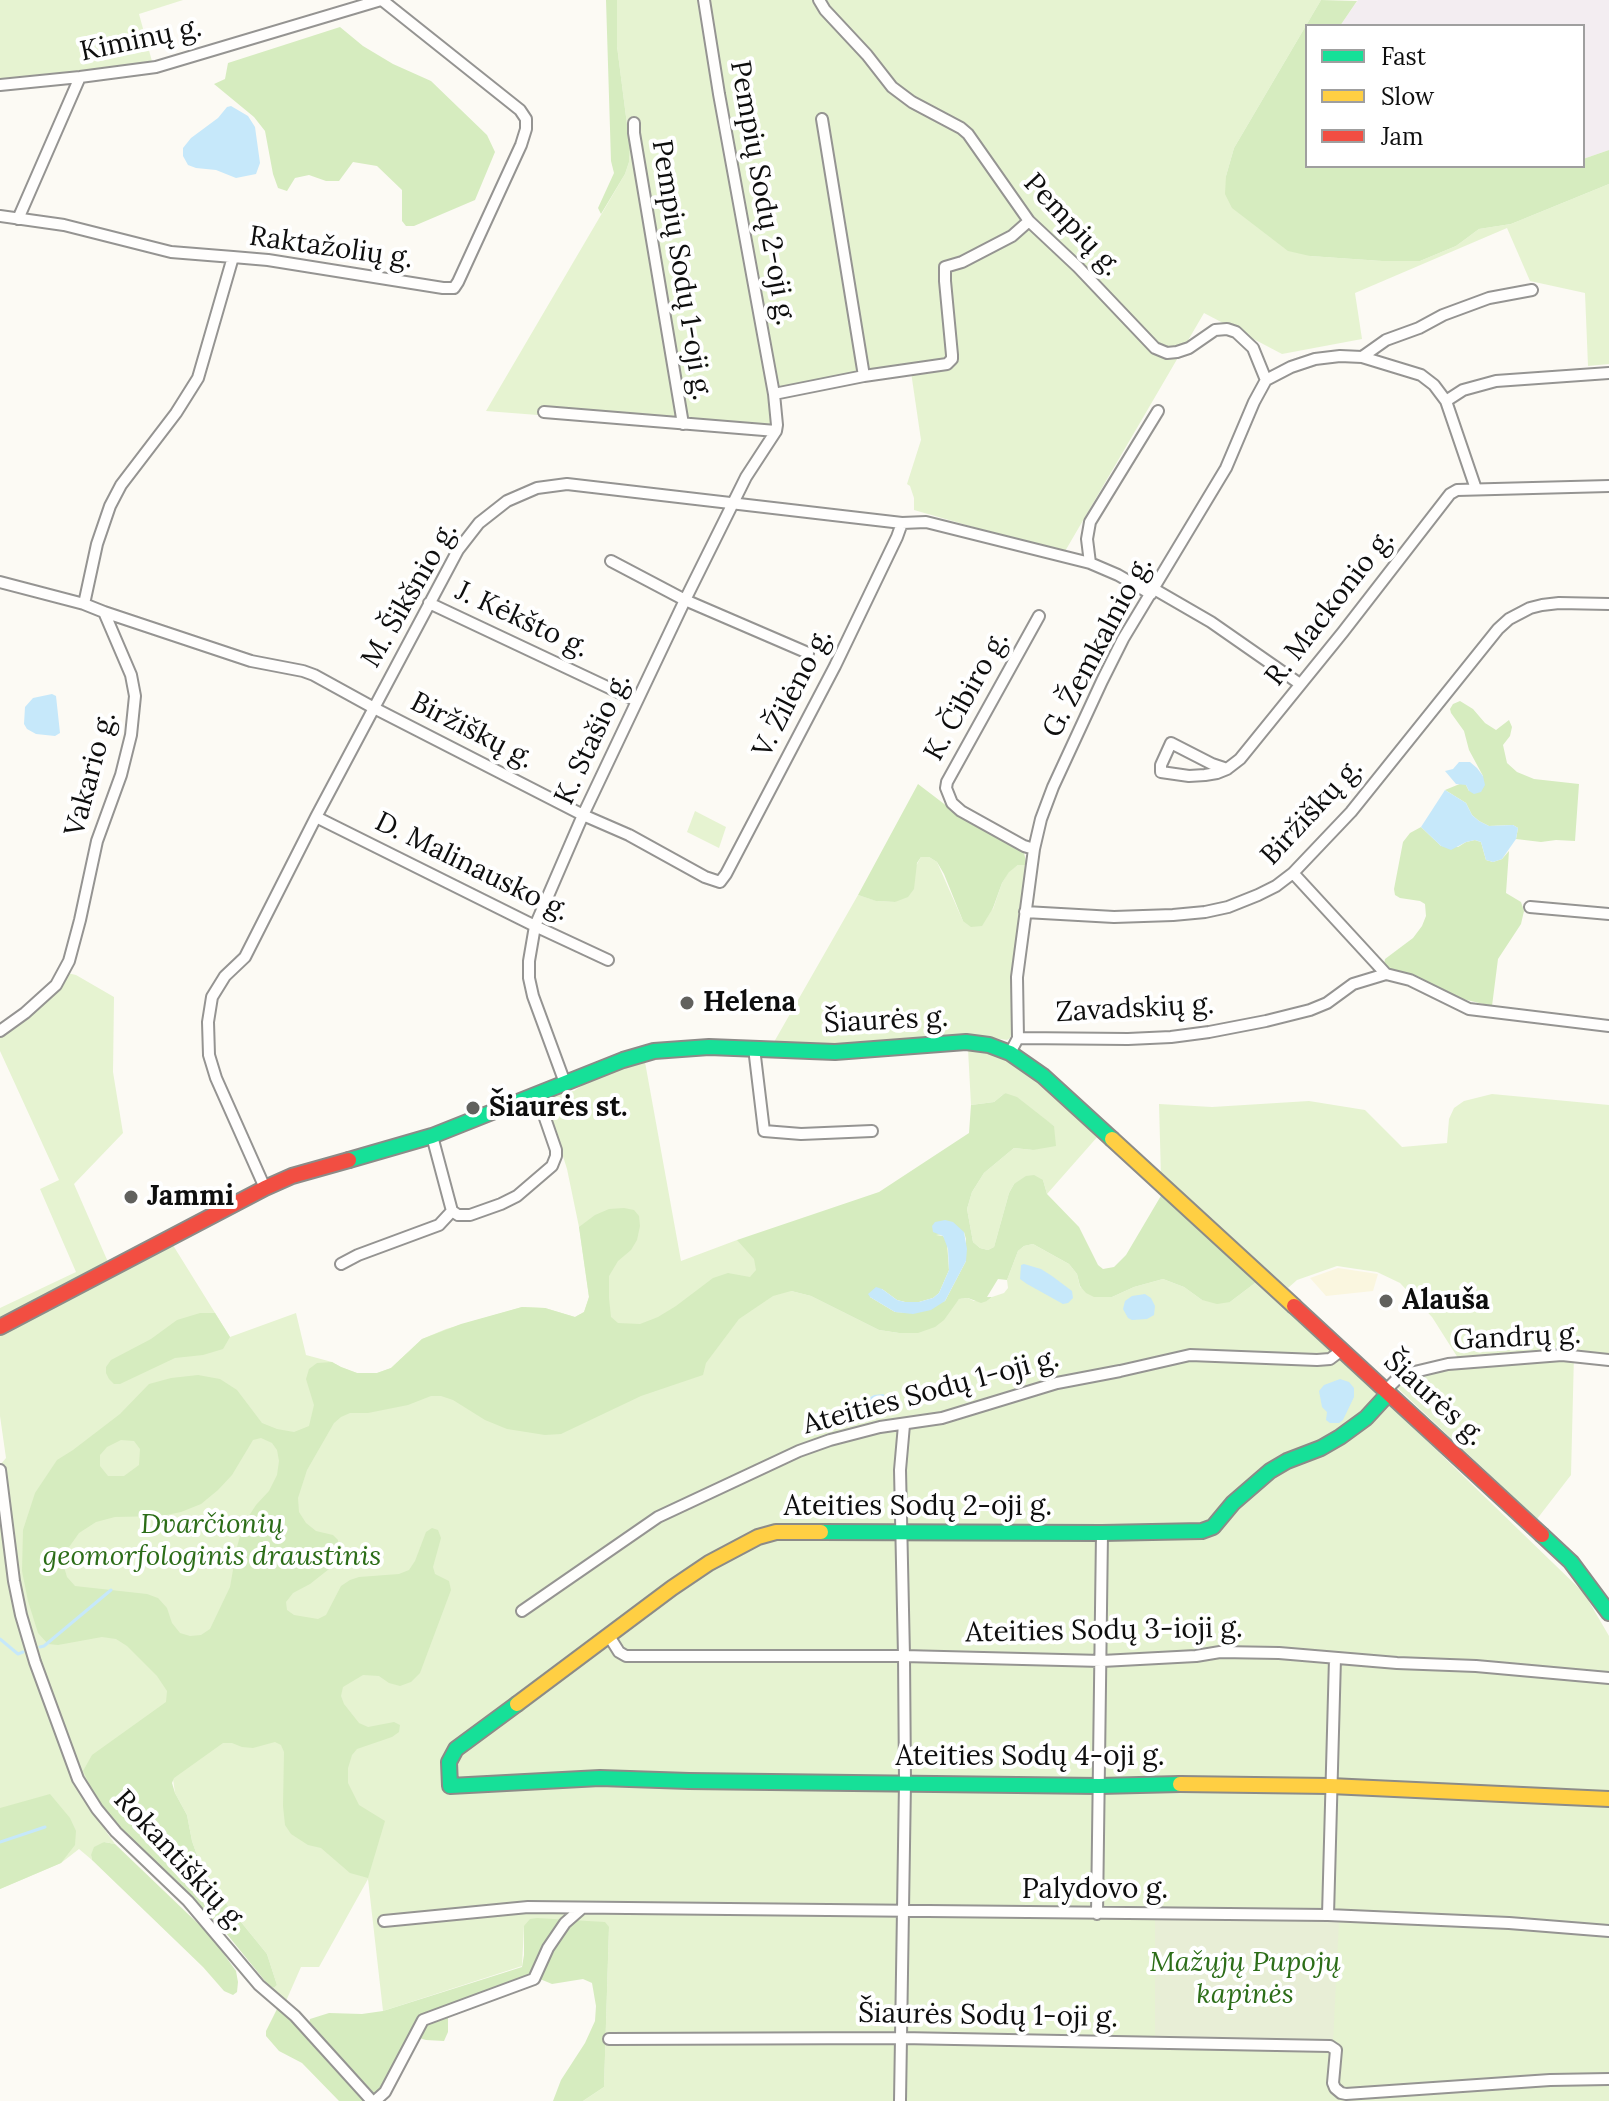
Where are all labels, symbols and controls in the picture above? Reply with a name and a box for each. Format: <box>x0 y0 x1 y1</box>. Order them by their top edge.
street label: Kiminų g. <box>77 11 205 69</box>
legend <box>1305 24 1585 168</box>
text: Fast <box>1381 41 1426 72</box>
street label: Pempių Sodų 2-oji g. <box>722 58 802 328</box>
text: Slow <box>1381 81 1434 112</box>
text: Jam <box>1381 121 1423 152</box>
street label: Pempių Sodų 1-oji g. <box>644 137 718 403</box>
street label: Pempių g. <box>1016 167 1128 283</box>
street label: Raktažolių g. <box>247 220 415 276</box>
street label: M. Šikšnio g. <box>355 516 465 674</box>
street label: R. Mackonio g. <box>1259 523 1401 693</box>
street label: G. Žemkalnio g. <box>1036 551 1160 743</box>
street label: J. Kėkšto g. <box>450 575 594 665</box>
street label: V. Žilėno g. <box>746 623 840 763</box>
street label: K. Čibiro g. <box>918 625 1016 767</box>
street label: K. Stašio g. <box>548 668 638 810</box>
street label: Biržiškų g. <box>405 686 539 776</box>
street label: Vakario g. <box>58 708 124 840</box>
street label: Biržiškų g. <box>1254 752 1370 872</box>
street label: D. Malinausko g. <box>369 805 575 929</box>
place label: Helena <box>703 986 796 1020</box>
street label: Zavadskių g. <box>1055 988 1215 1030</box>
marker: Helena <box>678 994 696 1012</box>
street label: Šiaurės g. <box>823 1001 949 1041</box>
place label: Šiaurės st. <box>489 1091 628 1125</box>
marker: Šiaurės st. <box>464 1099 482 1117</box>
place label: Jammi <box>147 1180 234 1214</box>
marker: Jammi <box>122 1188 140 1206</box>
place label: Alauša <box>1402 1284 1490 1318</box>
marker: Alauša <box>1377 1292 1395 1310</box>
street label: Gandrų g. <box>1452 1318 1582 1358</box>
street label: Ateities Sodų 1-oji g. <box>799 1342 1063 1442</box>
street label: Šiaurės g. <box>1377 1345 1491 1453</box>
street label: Ateities Sodų 2-oji g. <box>784 1490 1052 1524</box>
park label: Dvarčionių geomorfologinis draustinis <box>43 1508 381 1574</box>
street label: Ateities Sodų 3-ioji g. <box>965 1612 1243 1650</box>
street label: Ateities Sodų 4-oji g. <box>895 1740 1165 1774</box>
street label: Rokantiškių g. <box>106 1783 254 1939</box>
street label: Palydovo g. <box>1022 1873 1168 1907</box>
park label: Mažųjų Pupojų kapinės <box>1149 1946 1341 2012</box>
street label: Šiaurės Sodų 1-oji g. <box>858 1997 1118 2035</box>

